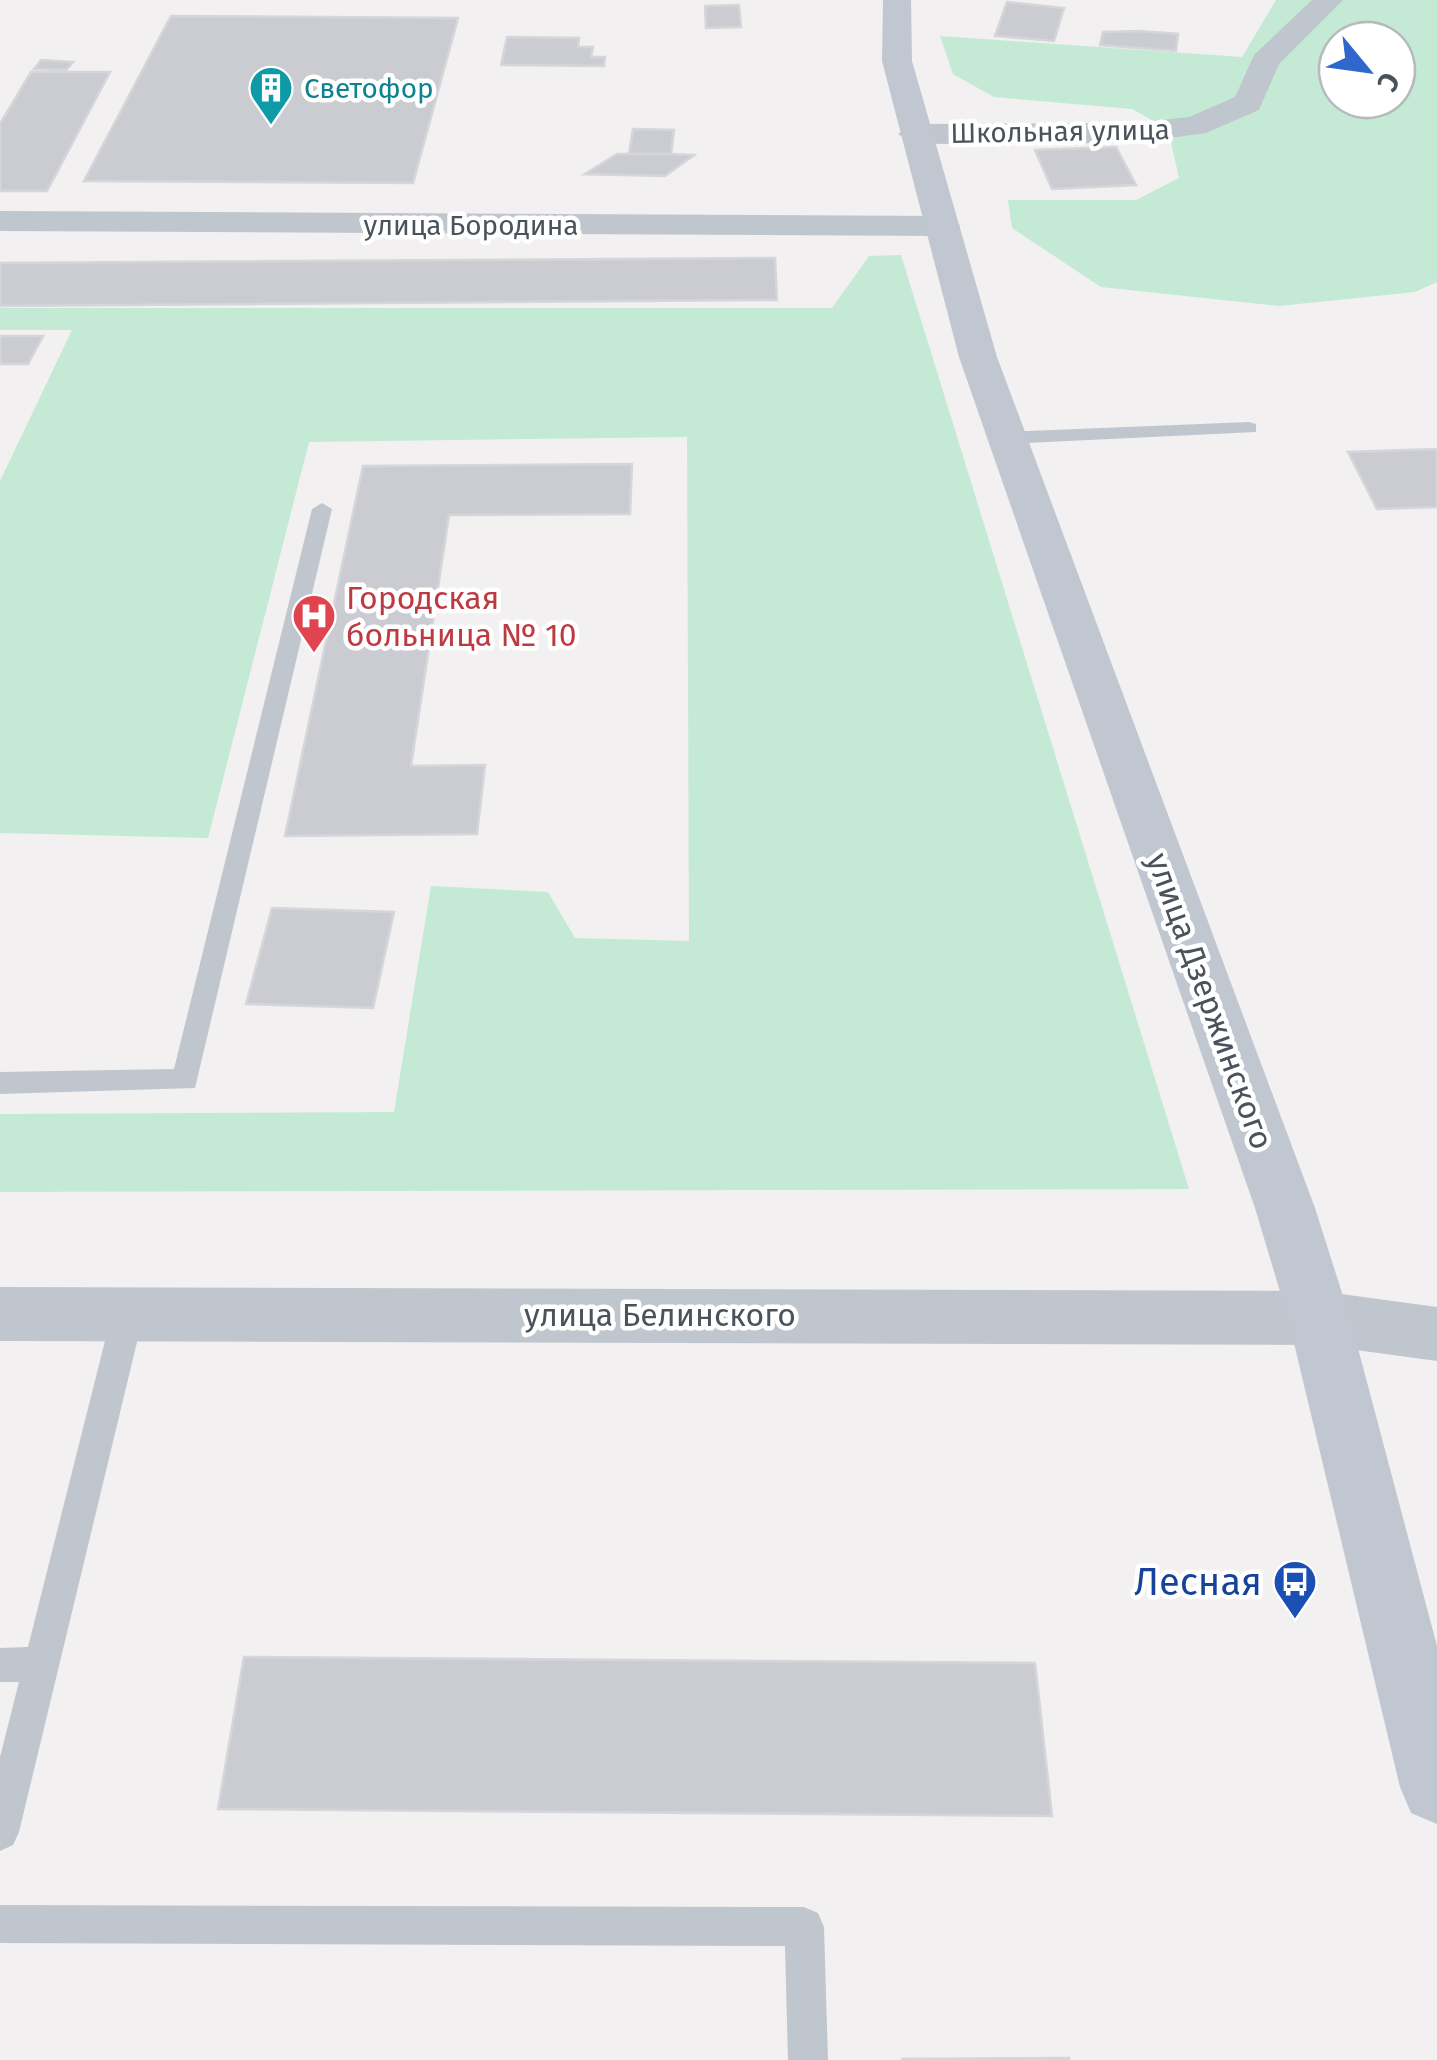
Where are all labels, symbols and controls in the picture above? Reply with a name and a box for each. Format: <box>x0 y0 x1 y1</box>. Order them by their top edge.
north arrow <box>1317 20 1417 120</box>
building icon: Светофор <box>248 65 294 126</box>
text: С <box>1370 67 1407 97</box>
place label: Светофор <box>304 72 434 105</box>
street label: Школьная улица <box>950 113 1170 150</box>
street label: улица Бородина <box>364 209 578 242</box>
place label: Городская больница № 10 <box>346 579 577 654</box>
hospital icon: Городская больница № 10 <box>291 593 337 654</box>
street label: улица Дзержинского <box>1139 848 1281 1154</box>
street label: улица Белинского <box>524 1296 796 1334</box>
place label: Лесная <box>1134 1559 1262 1605</box>
bus stop icon: Лесная <box>1272 1559 1318 1620</box>

